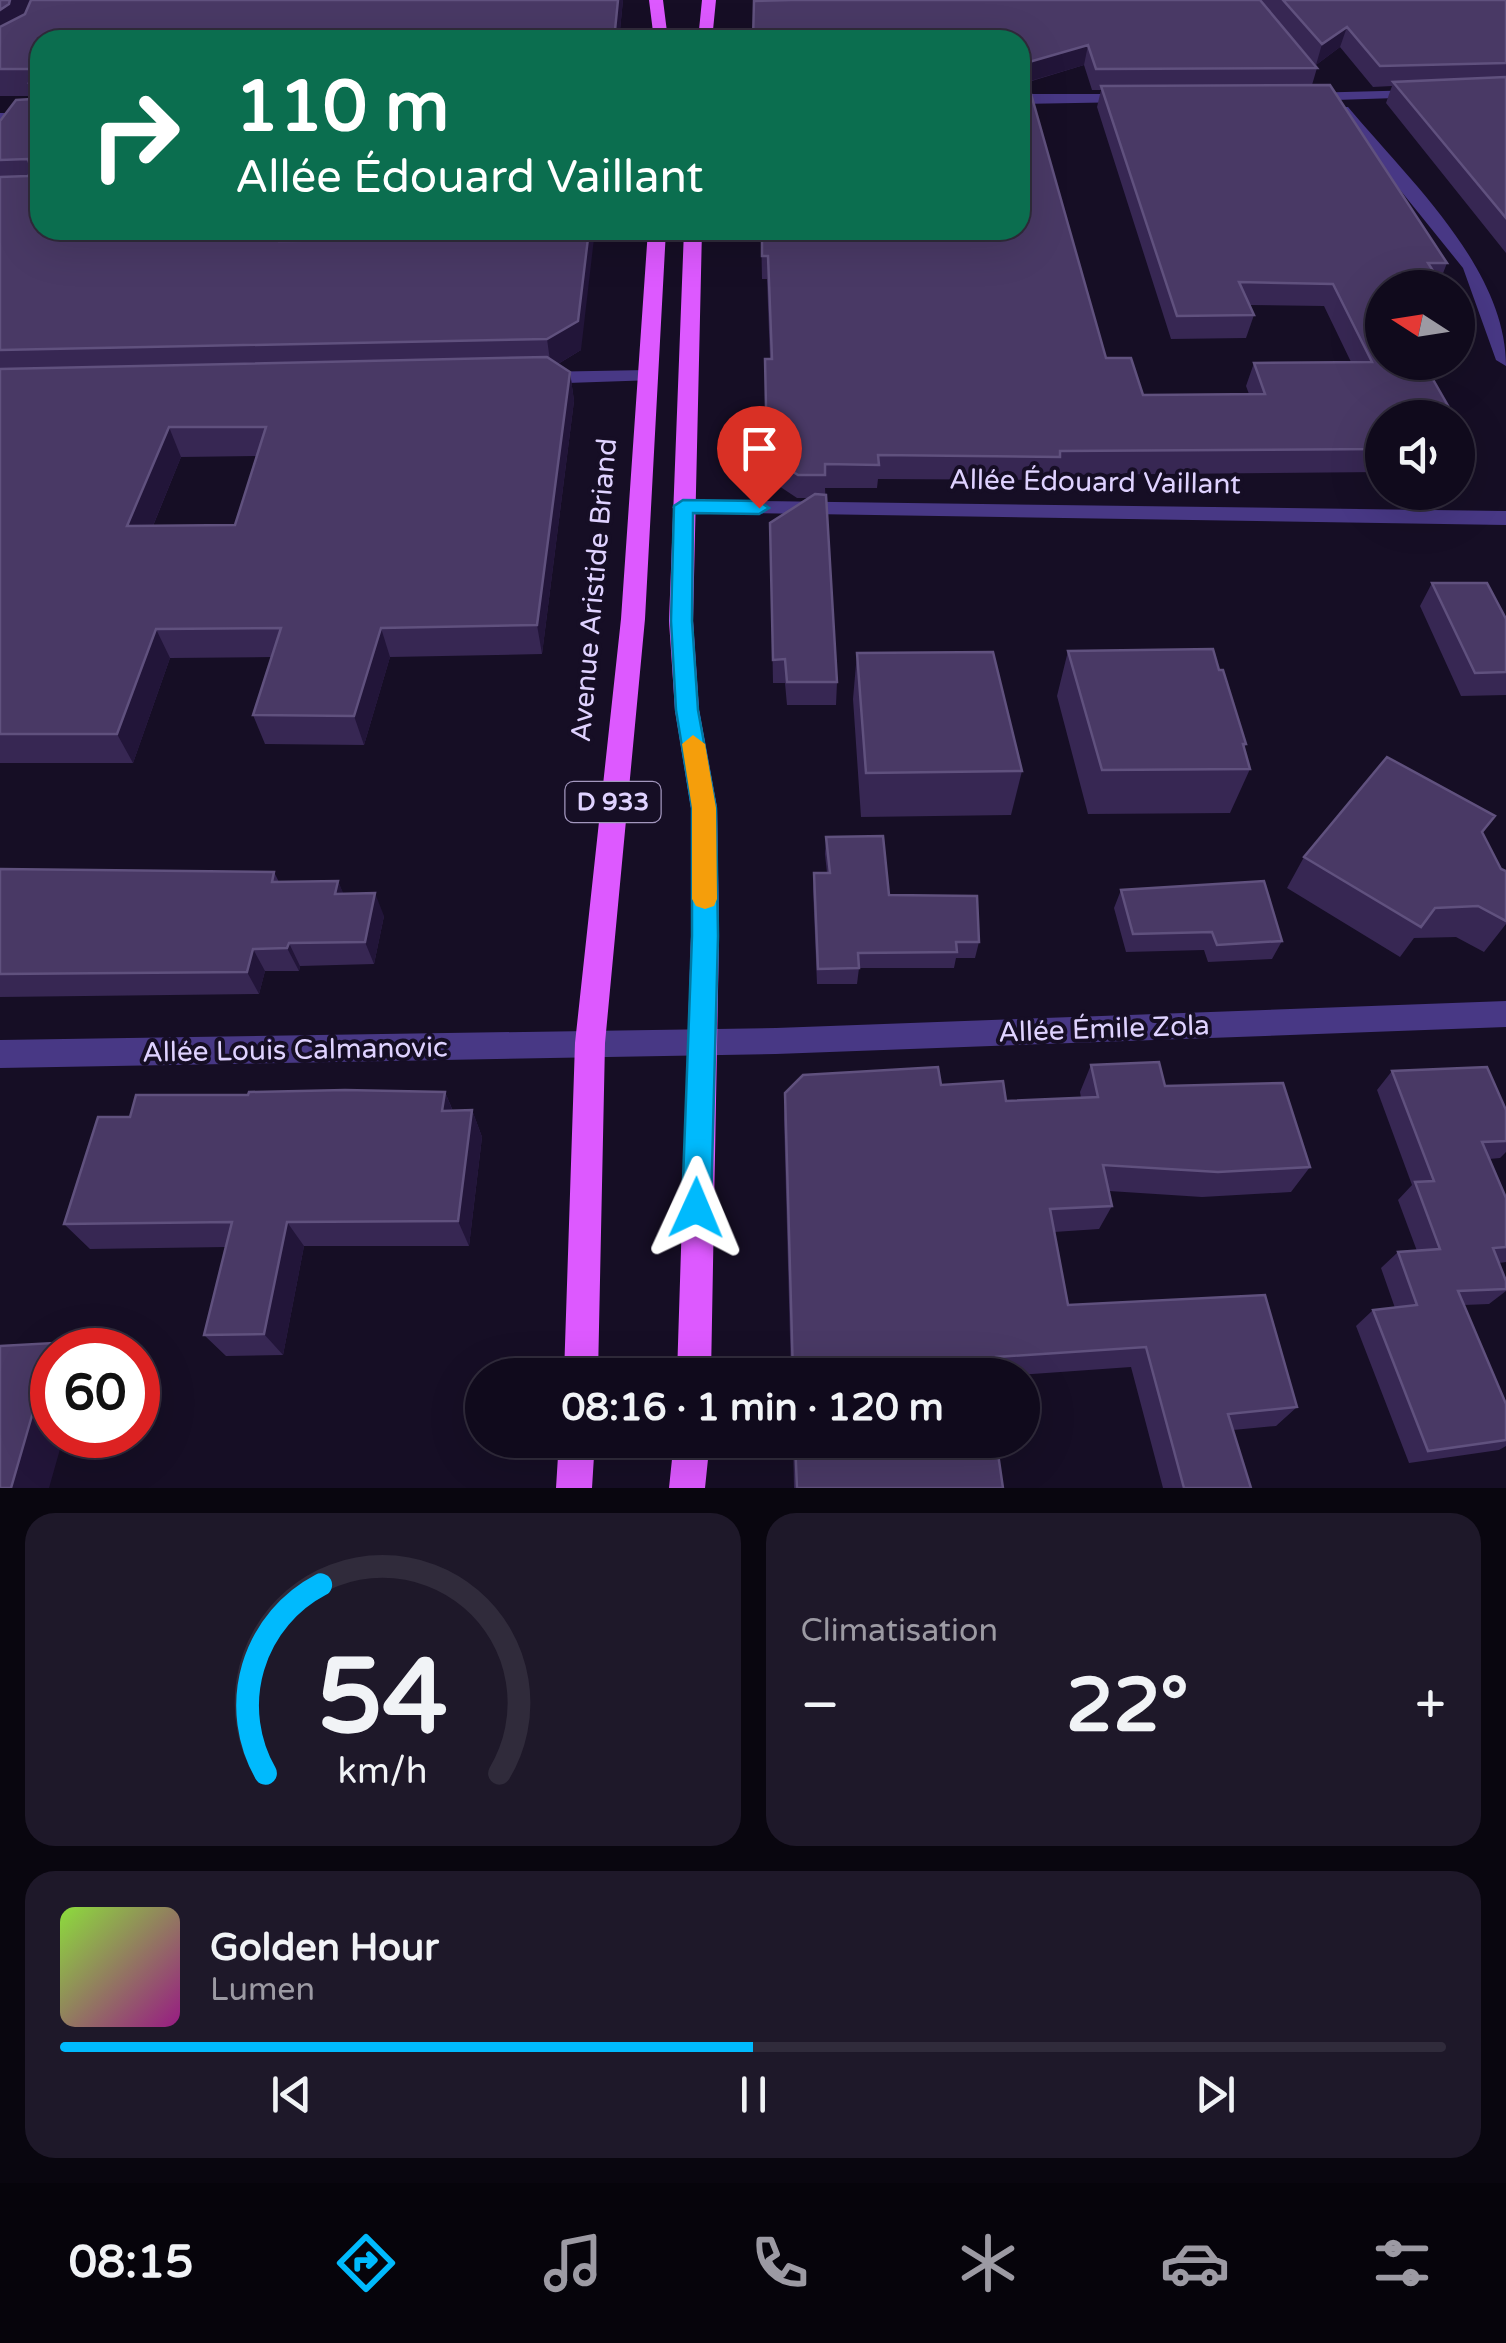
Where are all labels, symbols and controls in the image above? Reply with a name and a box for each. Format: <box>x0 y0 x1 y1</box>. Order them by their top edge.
text: 110 m <box>235 66 449 150</box>
icon: right <box>70 70 200 200</box>
text: Allée Édouard Vaillant <box>235 151 704 205</box>
north arrow <box>1365 270 1475 380</box>
map controls <box>1365 270 1475 510</box>
button: sound <box>1365 400 1475 510</box>
pin <box>717 406 802 509</box>
icon: arrive <box>732 421 787 476</box>
street label: Avenue Aristide Briand <box>564 437 624 743</box>
street label: Allée Édouard Vaillant <box>949 462 1241 502</box>
road number: D 933 <box>566 782 660 822</box>
street label: Allée Émile Zola <box>998 1008 1210 1050</box>
street label: Allée Louis Calmanovic <box>142 1030 448 1070</box>
position arrow <box>644 1156 748 1260</box>
speed limit sign: 60 <box>30 1328 160 1458</box>
text: 08:16 · 1 min · 120 m <box>561 1385 944 1431</box>
text: Climatisation <box>801 1612 998 1650</box>
text: 54 <box>317 1636 448 1761</box>
text: 22° <box>1066 1661 1189 1751</box>
text: − <box>801 1673 840 1739</box>
text: + <box>1415 1673 1446 1739</box>
text: km/h <box>338 1750 428 1793</box>
text: Golden Hour <box>210 1925 439 1971</box>
text: Lumen <box>210 1971 315 2009</box>
icon: previous <box>264 2067 319 2122</box>
icon: pause <box>726 2067 781 2122</box>
icon: next <box>1188 2067 1243 2122</box>
icon: directions <box>331 2228 401 2298</box>
icon: music <box>538 2228 608 2298</box>
icon: phone <box>745 2228 815 2298</box>
icon: climate <box>953 2228 1023 2298</box>
icon: car <box>1160 2228 1230 2298</box>
icon: filters <box>1367 2228 1437 2298</box>
text: 08:15 <box>69 2236 193 2290</box>

